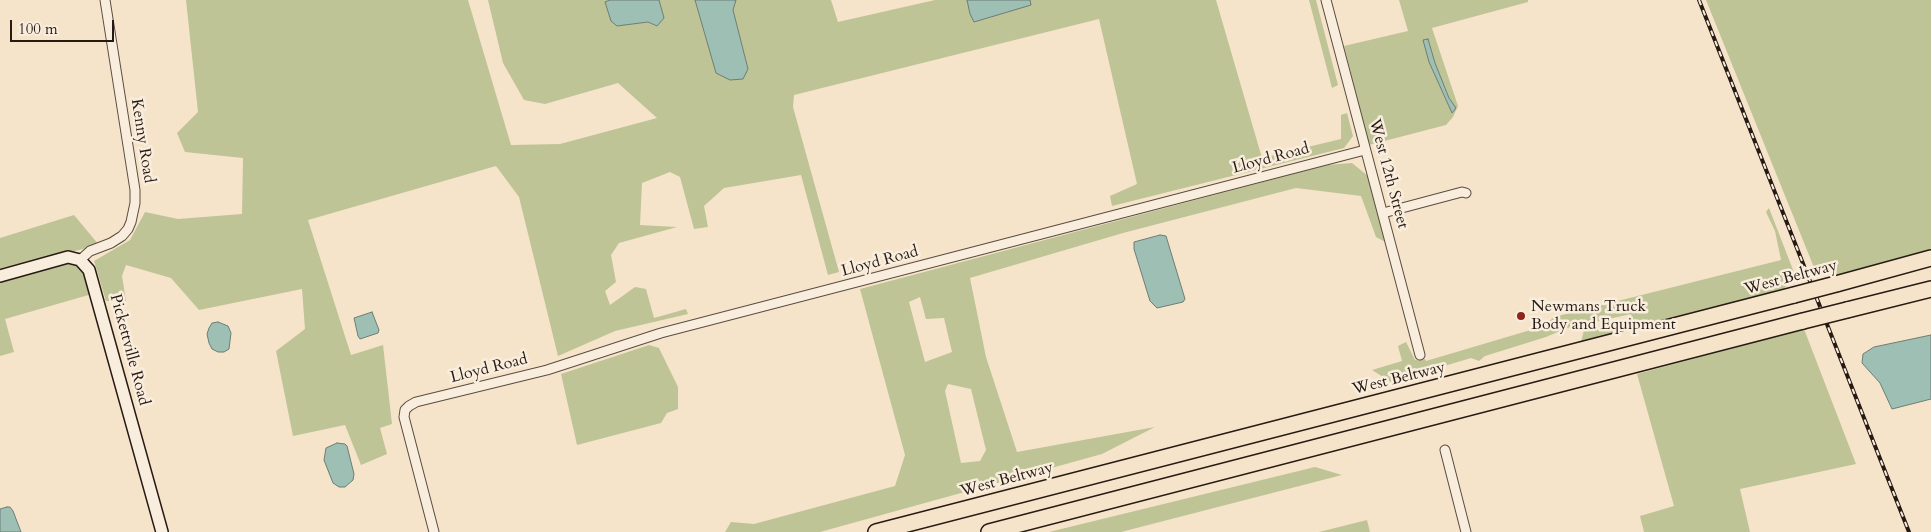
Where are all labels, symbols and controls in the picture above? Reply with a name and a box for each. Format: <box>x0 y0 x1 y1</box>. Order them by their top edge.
scale bar <box>12 10 116 42</box>
text: 100 m <box>18 19 58 39</box>
street label: Kenny Road <box>126 97 158 185</box>
street label: West 12th Street <box>1364 117 1412 231</box>
street label: Lloyd Road <box>1230 140 1312 178</box>
street label: Lloyd Road <box>839 243 921 281</box>
street label: West Beltway <box>1743 256 1839 300</box>
street label: Pickettville Road <box>105 292 153 408</box>
place label: Newmans Truck Body and Equipment <box>1531 297 1676 335</box>
marker: Newmans Truck Body and Equipment <box>1515 310 1527 322</box>
street label: Lloyd Road <box>448 350 530 388</box>
street label: West Beltway <box>1351 358 1447 400</box>
street label: West Beltway <box>959 458 1055 502</box>

